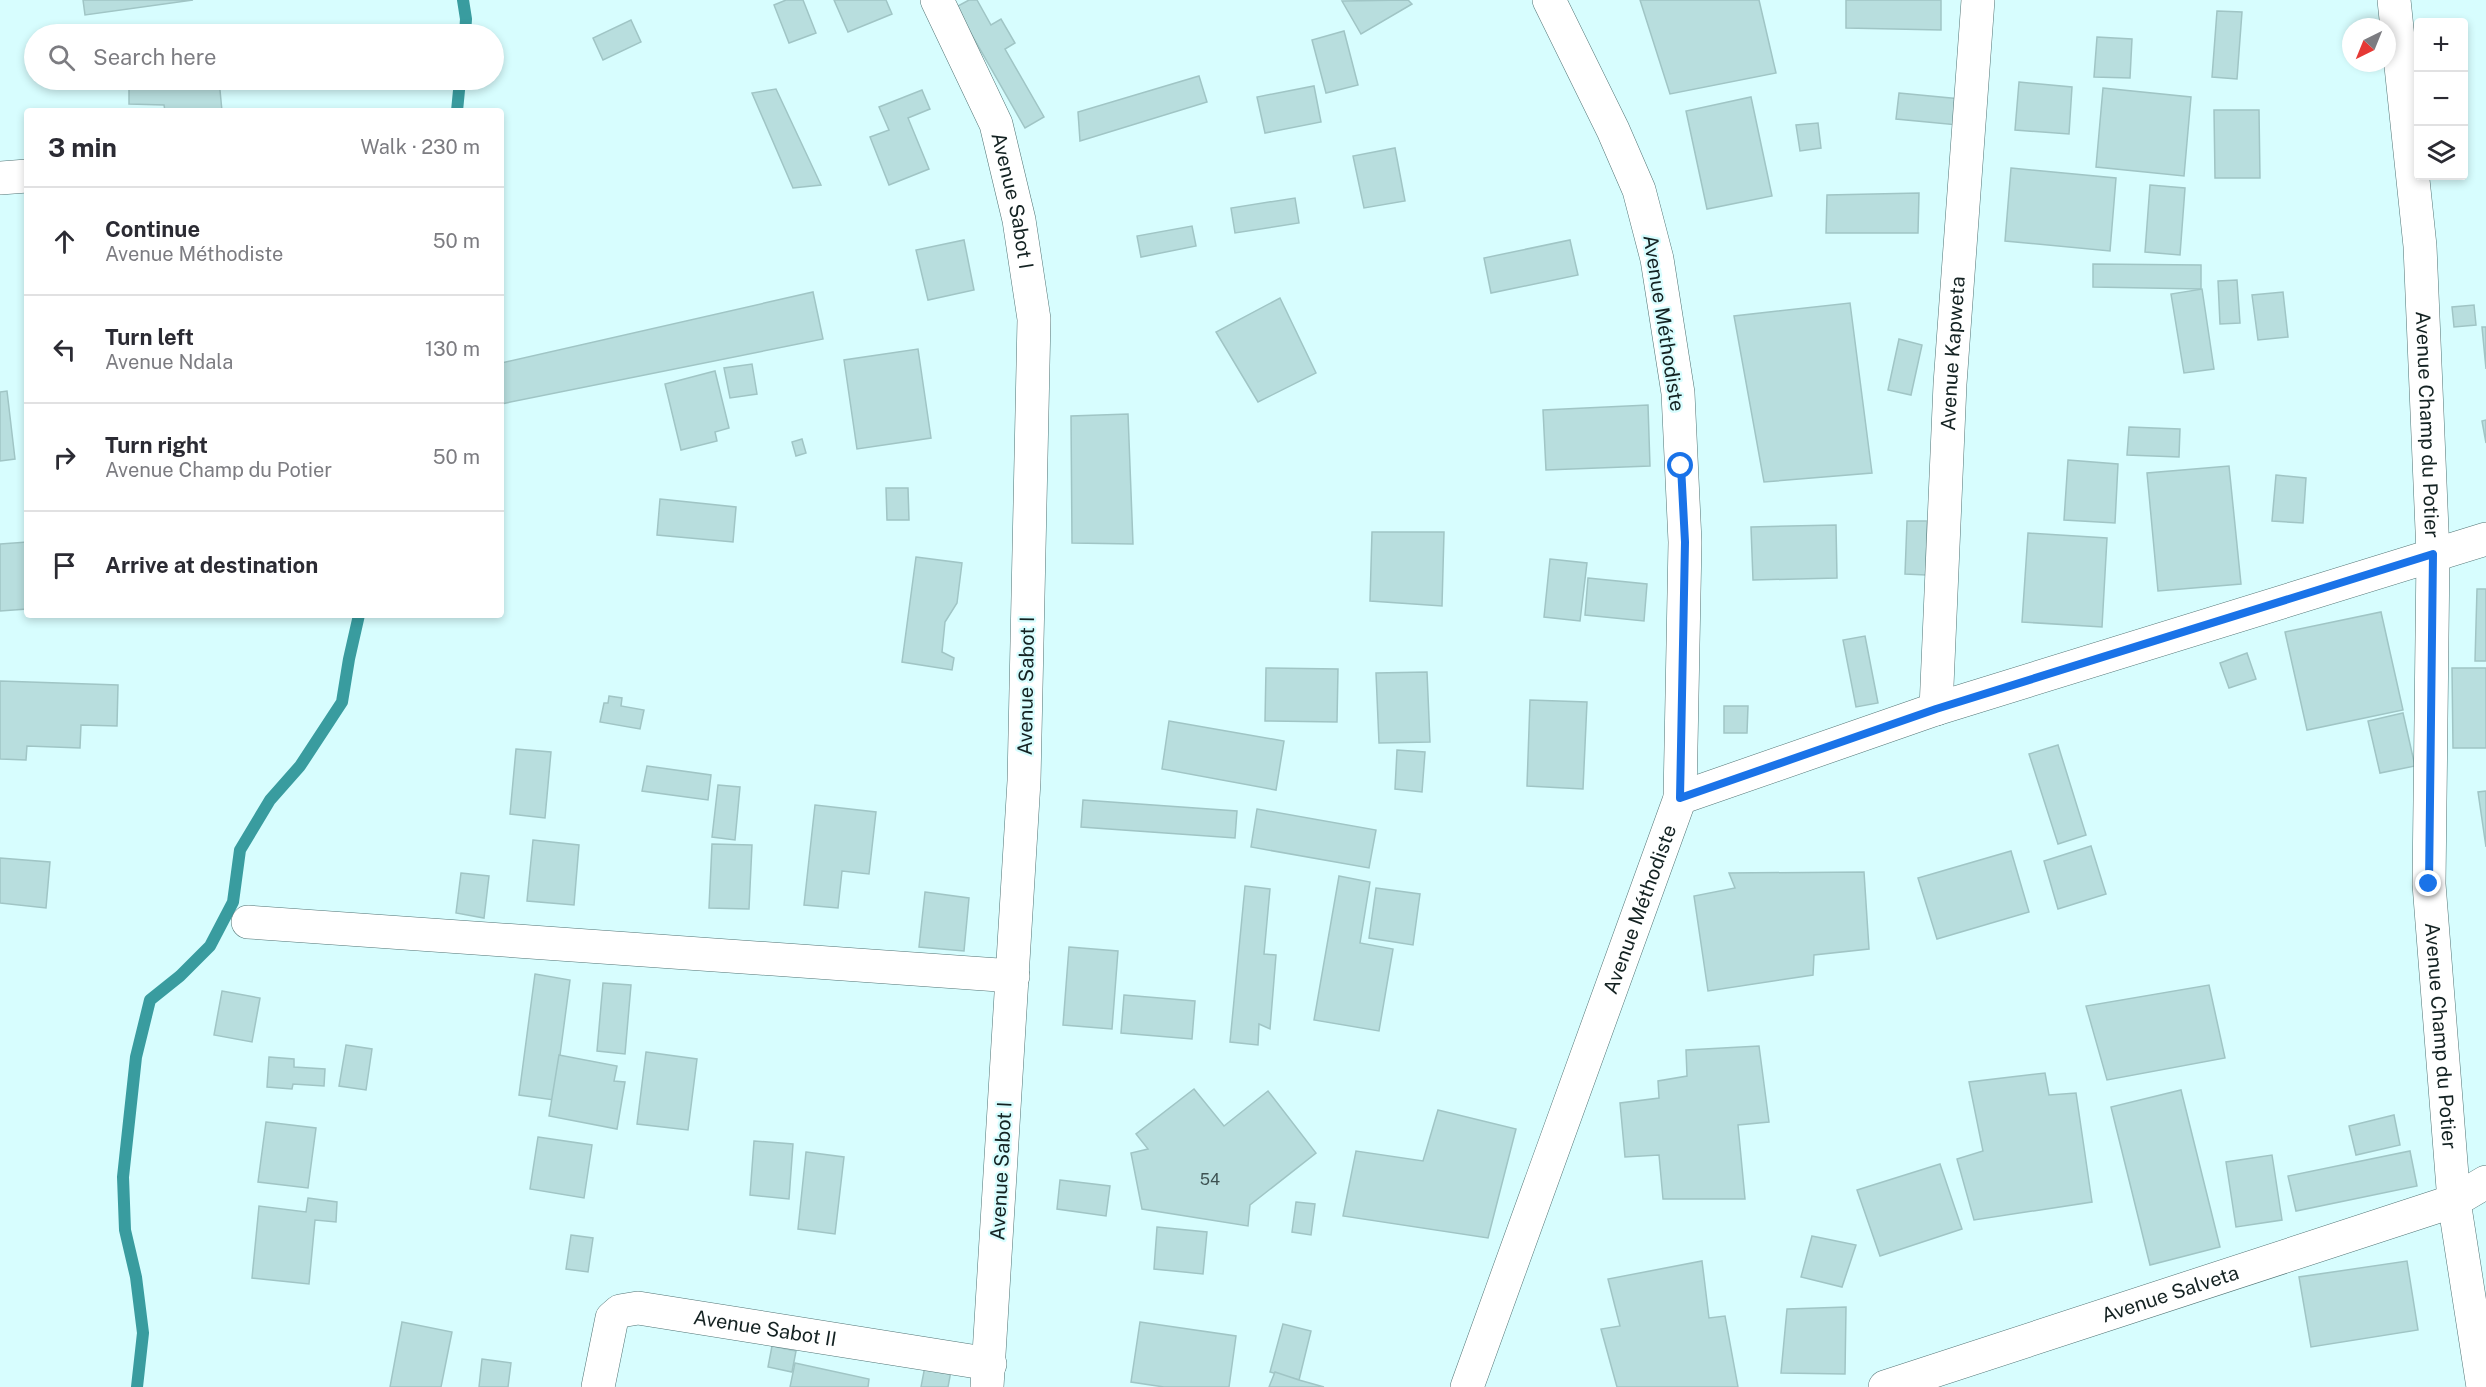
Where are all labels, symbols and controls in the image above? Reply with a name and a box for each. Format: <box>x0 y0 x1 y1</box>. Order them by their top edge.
north arrow <box>2342 18 2396 72</box>
map controls <box>2414 18 2468 180</box>
button: + <box>2414 18 2468 72</box>
search box <box>24 24 504 90</box>
icon: search <box>45 41 78 74</box>
text: Search here <box>93 44 217 70</box>
button: − <box>2414 72 2468 126</box>
button: layers <box>2414 126 2468 180</box>
street label: Avenue Sabot I <box>986 130 1038 271</box>
text: 3 min <box>48 132 117 163</box>
text: Walk · 230 m <box>361 135 480 159</box>
text: Continue <box>105 216 200 242</box>
icon: ahead <box>48 225 81 258</box>
text: 50 m <box>433 229 480 253</box>
street label: Avenue Méthodiste <box>1638 233 1690 413</box>
text: Avenue Méthodiste <box>105 242 283 266</box>
street label: Avenue Kapweta <box>1936 275 1970 431</box>
street label: Avenue Champ du Potier <box>2411 310 2444 539</box>
text: Turn left <box>105 324 194 350</box>
icon: left <box>48 333 81 366</box>
text: 130 m <box>425 337 480 361</box>
text: Avenue Ndala <box>105 350 233 374</box>
text: Turn right <box>105 432 208 458</box>
icon: right <box>48 441 81 474</box>
text: 50 m <box>433 445 480 469</box>
route start <box>1667 452 1693 478</box>
text: Avenue Champ du Potier <box>105 458 332 482</box>
icon: arrive <box>48 549 81 582</box>
text: Arrive at destination <box>105 552 318 578</box>
street label: Avenue Sabot I <box>1013 616 1039 756</box>
street label: Avenue Méthodiste <box>1598 821 1681 997</box>
route end <box>2415 870 2441 896</box>
street label: Avenue Champ du Potier <box>2420 922 2462 1150</box>
street label: Avenue Sabot I <box>985 1101 1017 1241</box>
house number: 54 <box>1200 1170 1220 1189</box>
street label: Avenue Salveta <box>2098 1260 2242 1327</box>
street label: Avenue Sabot II <box>692 1305 838 1351</box>

